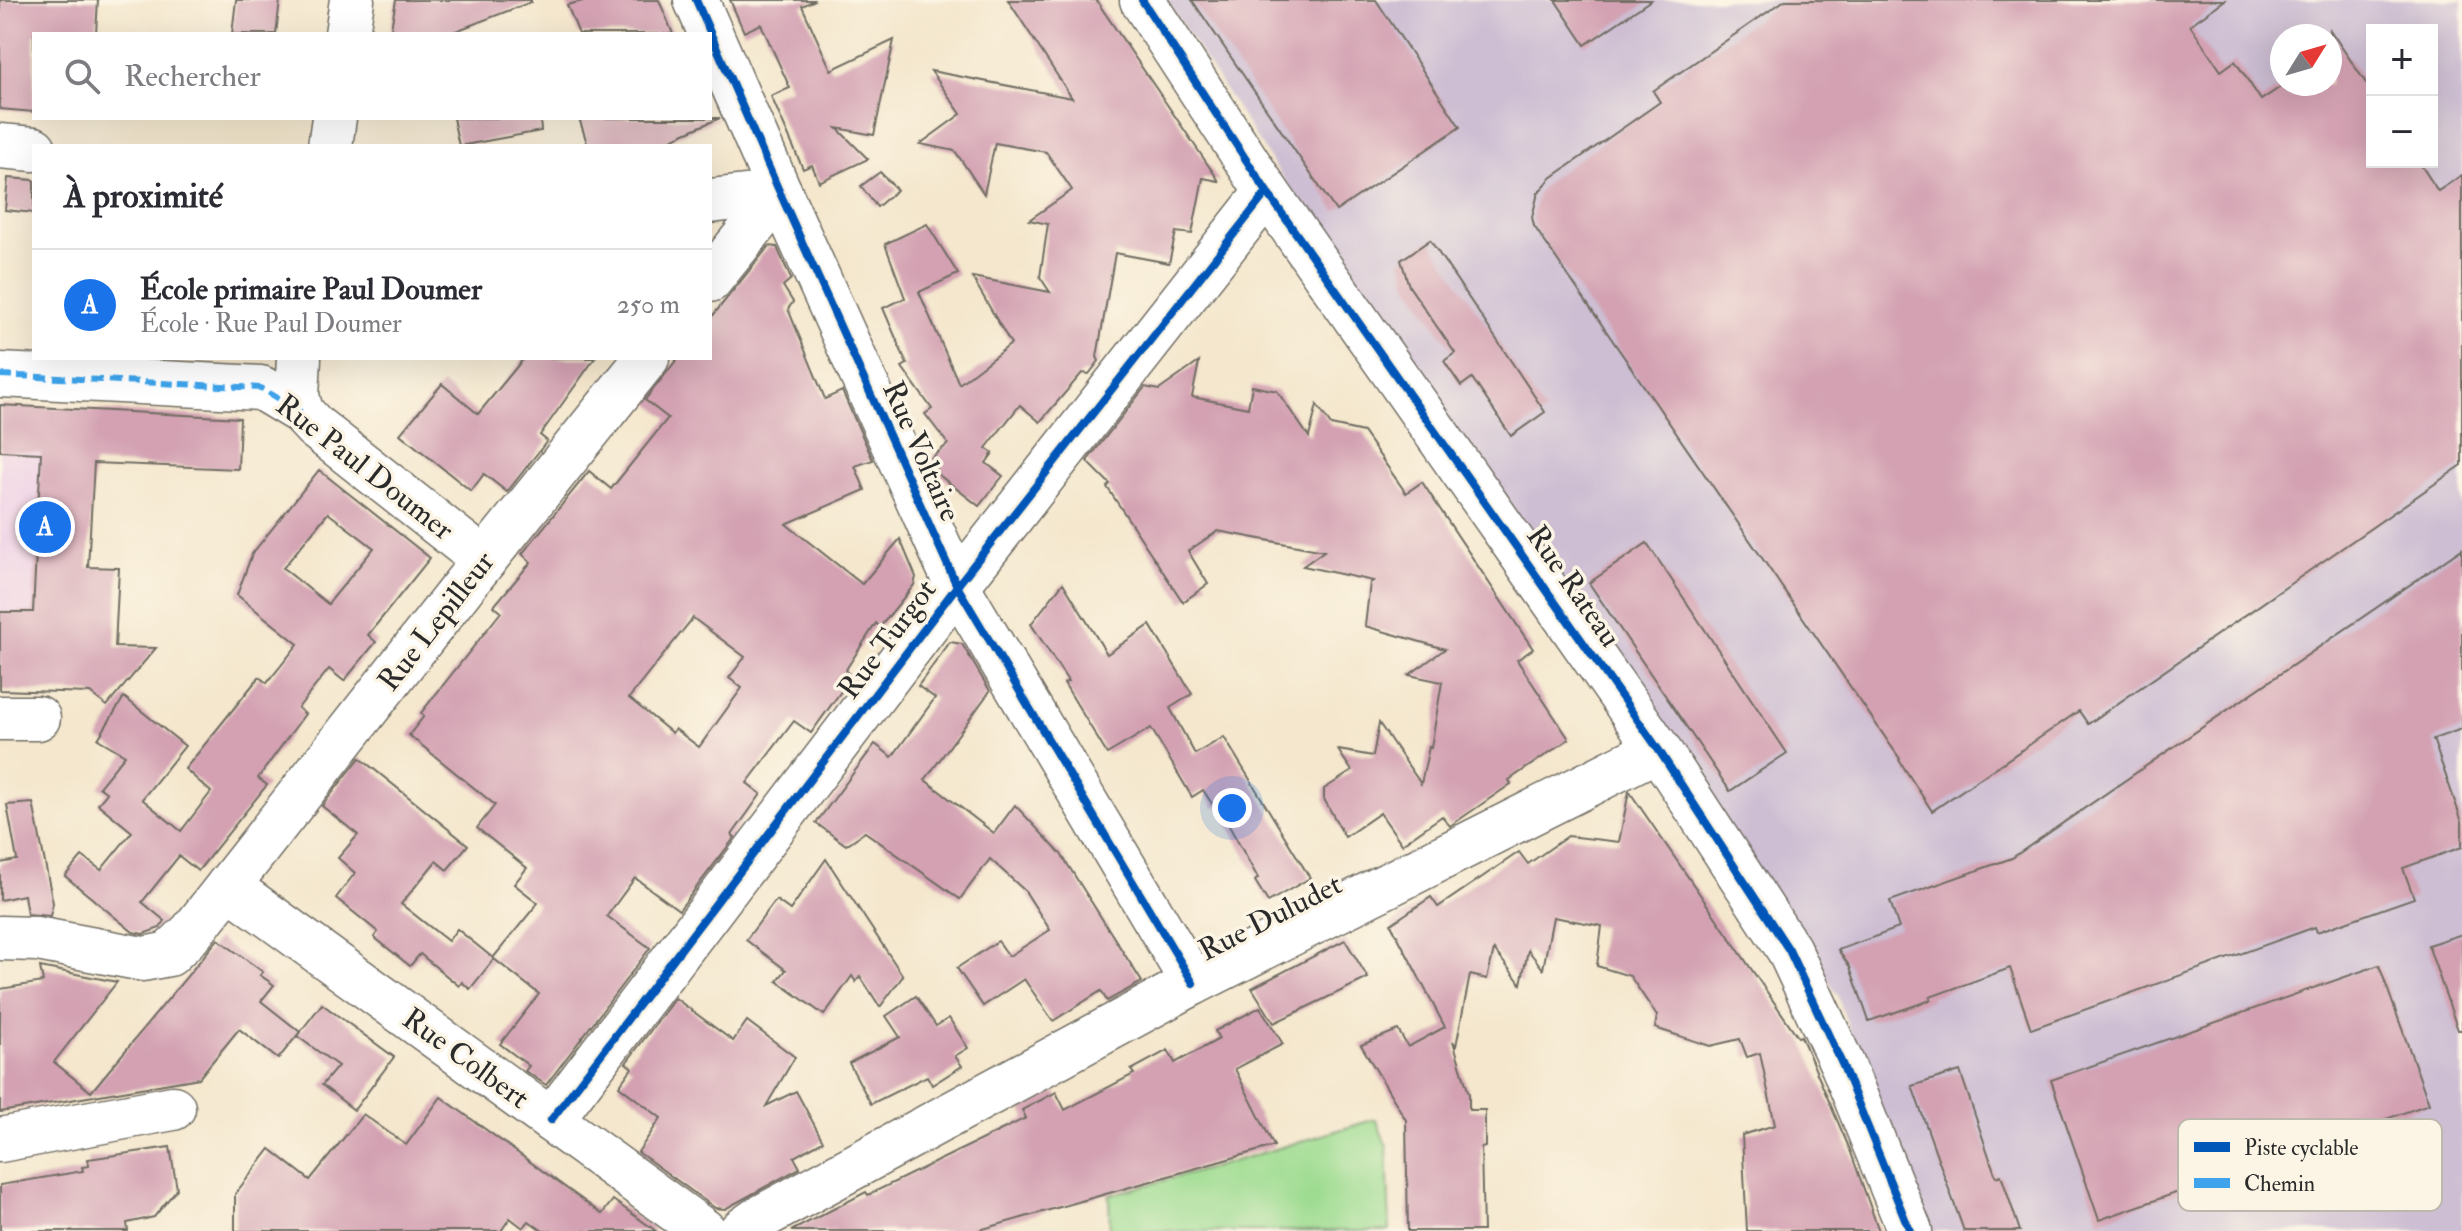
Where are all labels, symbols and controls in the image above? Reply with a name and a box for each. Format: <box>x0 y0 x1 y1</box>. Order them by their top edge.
north arrow <box>2270 24 2342 96</box>
map controls <box>2366 24 2438 168</box>
button: + <box>2366 24 2438 96</box>
search box <box>32 32 712 120</box>
icon: search <box>60 54 104 98</box>
text: Rechercher <box>124 58 261 95</box>
button: − <box>2366 96 2438 168</box>
text: À proximité <box>64 175 223 218</box>
text: École primaire Paul Doumer <box>140 271 482 308</box>
text: A <box>82 289 98 321</box>
text: 250 m <box>617 289 680 321</box>
text: École · Rue Paul Doumer <box>140 308 402 340</box>
street label: Rue Voltaire <box>874 375 969 527</box>
street label: Rue Paul Doumer <box>268 386 461 548</box>
pin: A <box>19 497 71 557</box>
street label: Rue Rateau <box>1518 519 1629 654</box>
street label: Rue Lepilleur <box>370 544 502 699</box>
street label: Rue Turgot <box>830 572 945 706</box>
your location <box>1212 788 1252 828</box>
street label: Rue Duludet <box>1192 866 1348 969</box>
street label: Rue Colbert <box>395 1000 536 1117</box>
legend <box>2178 1119 2442 1211</box>
text: Piste cyclable <box>2244 1134 2358 1162</box>
text: Chemin <box>2244 1170 2315 1198</box>

